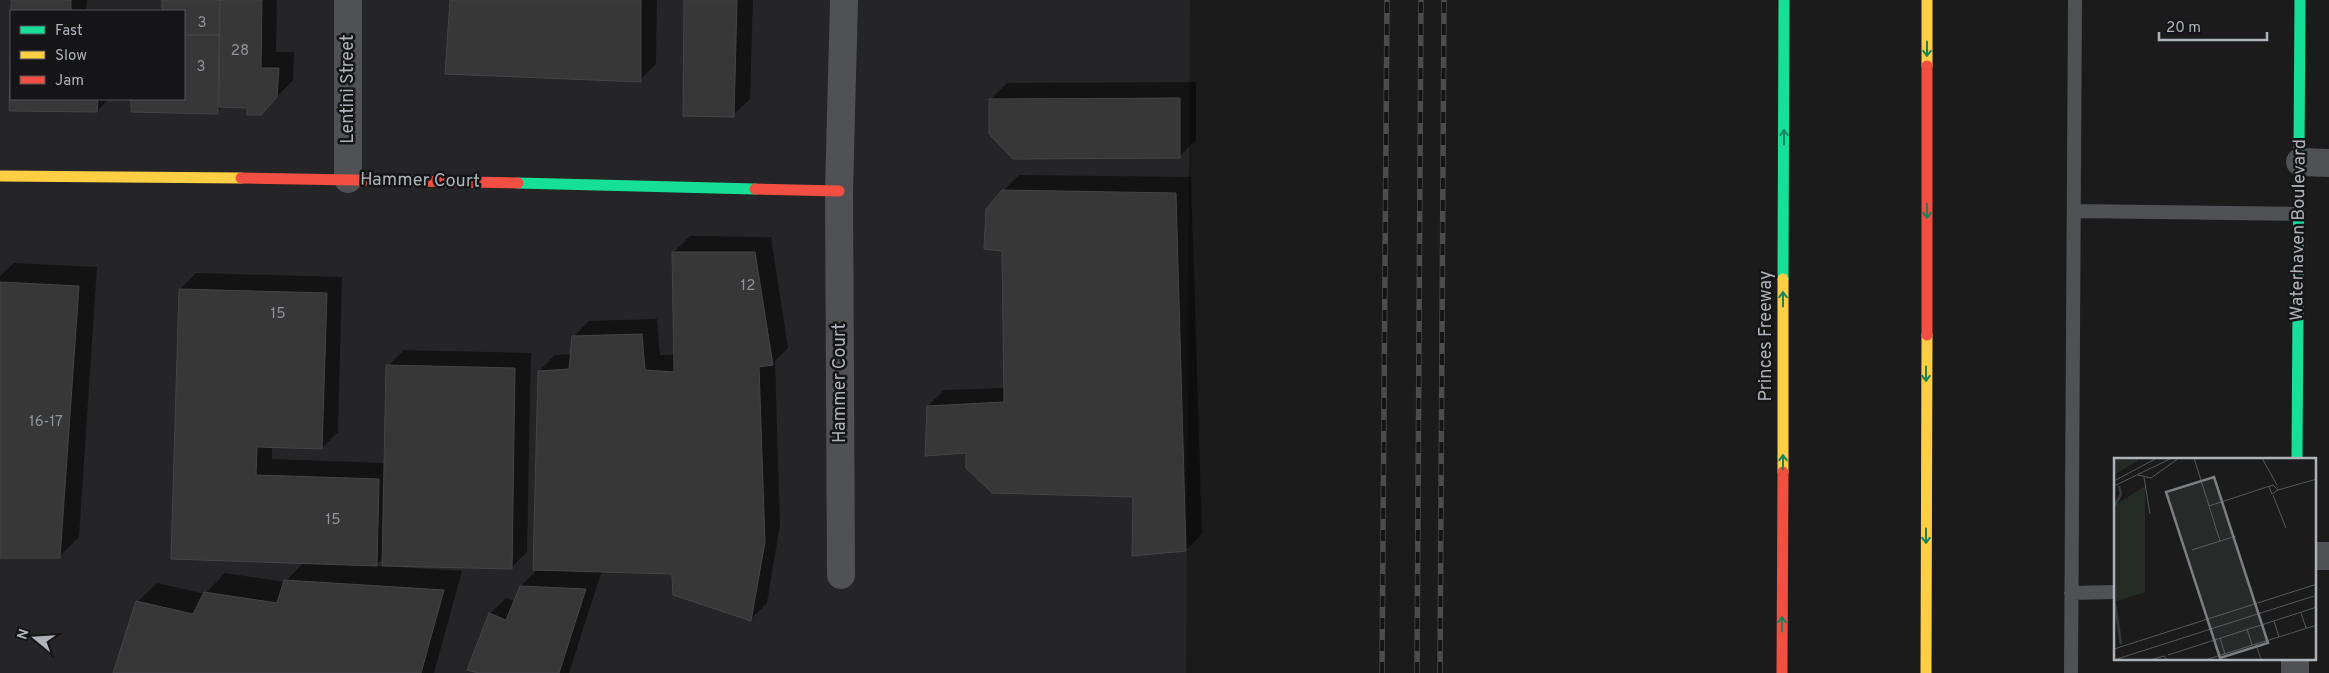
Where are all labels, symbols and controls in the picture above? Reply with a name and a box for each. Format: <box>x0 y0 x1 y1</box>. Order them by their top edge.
legend <box>10 10 185 100</box>
scale bar <box>2159 10 2266 42</box>
house number: 3 <box>197 14 207 33</box>
text: 20 m <box>2166 19 2201 38</box>
text: Fast <box>55 22 83 41</box>
street label: Lentini Street <box>337 34 360 144</box>
one-way arrow <box>1922 40 1932 56</box>
house number: 28 <box>231 42 249 61</box>
text: Slow <box>55 47 87 66</box>
house number: 3 <box>196 58 206 77</box>
text: Jam <box>55 72 84 91</box>
one-way arrow <box>1779 129 1789 146</box>
street label: Waterhaven Boulevard <box>2286 139 2312 321</box>
street label: Hammer Court <box>360 168 480 194</box>
one-way arrow <box>1922 202 1932 219</box>
street label: Princes Freeway <box>1755 270 1778 402</box>
house number: 12 <box>741 277 755 296</box>
one-way arrow <box>1778 292 1788 308</box>
house number: 15 <box>271 305 285 324</box>
street label: Hammer Court <box>829 323 852 443</box>
one-way arrow <box>1921 365 1931 381</box>
house number: 16-17 <box>29 413 63 432</box>
one-way arrow <box>1778 454 1788 470</box>
inset map <box>2114 458 2316 660</box>
house number: 15 <box>326 511 340 530</box>
one-way arrow <box>1921 528 1931 544</box>
north arrow <box>10 613 60 663</box>
one-way arrow <box>1777 617 1787 633</box>
text: N <box>14 627 34 642</box>

